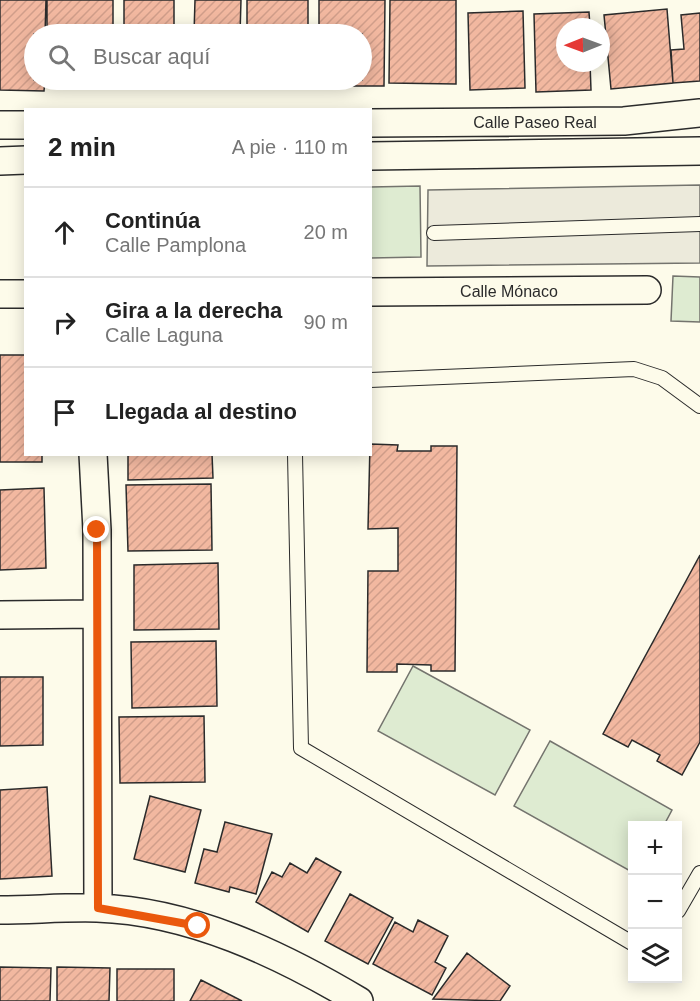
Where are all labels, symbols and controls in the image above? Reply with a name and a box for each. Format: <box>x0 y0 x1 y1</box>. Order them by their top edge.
north arrow <box>556 18 610 72</box>
search box <box>24 24 372 90</box>
icon: search <box>45 41 78 74</box>
text: Buscar aquí <box>93 44 210 69</box>
street label: Calle Paseo Real <box>473 114 597 131</box>
text: 2 min <box>48 132 116 162</box>
text: A pie · 110 m <box>232 136 348 158</box>
text: Continúa <box>105 208 200 233</box>
icon: ahead <box>48 216 81 249</box>
text: 20 m <box>304 221 348 243</box>
text: Calle Pamplona <box>105 234 246 256</box>
street label: Calle Mónaco <box>460 283 558 300</box>
text: Gira a la derecha <box>105 298 282 323</box>
icon: right <box>48 306 81 339</box>
text: 90 m <box>304 311 348 333</box>
text: Calle Laguna <box>105 324 223 346</box>
icon: arrive <box>48 396 81 429</box>
text: Llegada al destino <box>105 399 297 424</box>
route end <box>83 516 109 542</box>
map controls <box>628 821 682 983</box>
button: + <box>628 821 682 875</box>
button: − <box>628 875 682 929</box>
route start <box>184 912 210 938</box>
button: layers <box>628 929 682 983</box>

